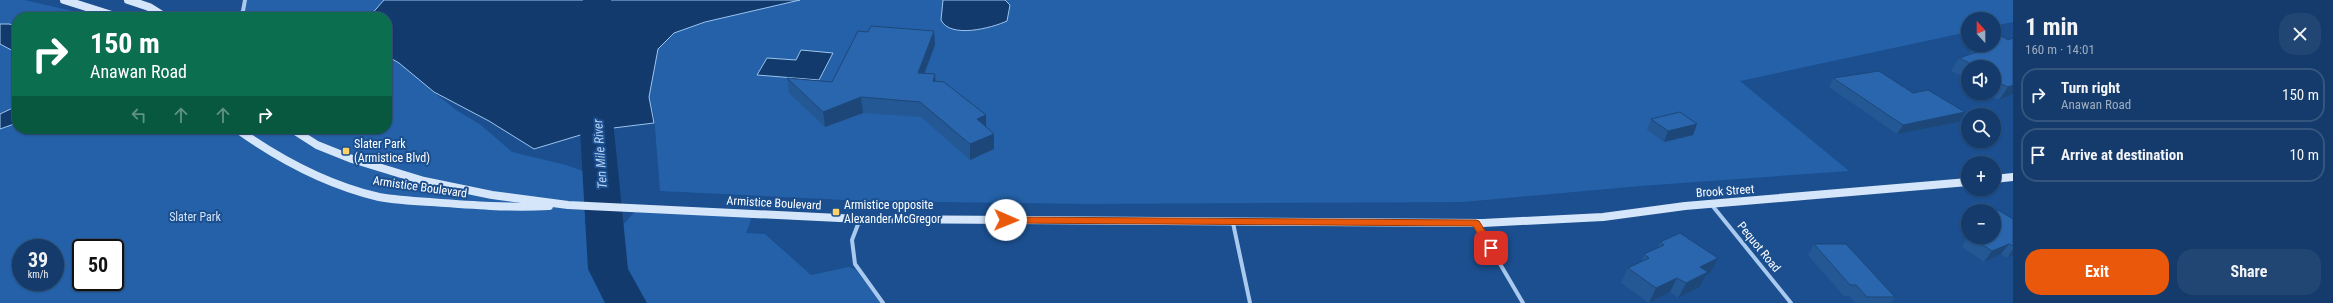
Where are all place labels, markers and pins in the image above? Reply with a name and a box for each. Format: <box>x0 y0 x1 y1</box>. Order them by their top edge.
place label: Slater Park (Armistice Blvd) <box>354 137 430 165</box>
marker: Slater Park (Armistice Blvd) <box>341 146 351 156</box>
place label: Armistice opposite Alexander McGregor <box>844 198 941 226</box>
marker: Armistice opposite Alexander McGregor <box>831 207 841 217</box>
pin <box>1474 231 1508 265</box>

